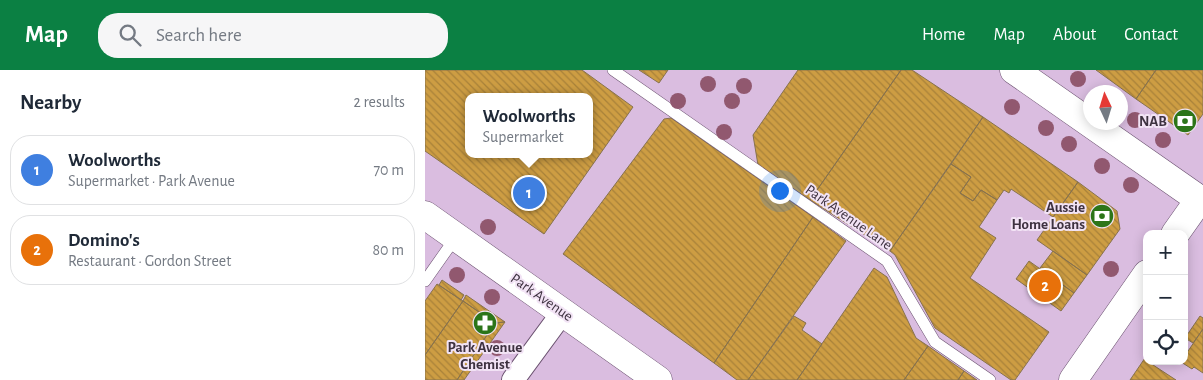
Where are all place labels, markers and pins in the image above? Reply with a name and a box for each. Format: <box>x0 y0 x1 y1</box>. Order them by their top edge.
bank icon: NAB <box>1172 108 1198 134</box>
place label: NAB <box>1139 114 1167 129</box>
pin: 1 <box>513 174 545 212</box>
place label: Aussie Home Loans <box>1011 200 1085 232</box>
bank icon: Aussie Home Loans <box>1089 203 1115 229</box>
pin: 2 <box>1029 267 1061 305</box>
pharmacy icon: Park Avenue Chemist <box>472 310 498 336</box>
place label: Park Avenue Chemist <box>448 340 522 372</box>

